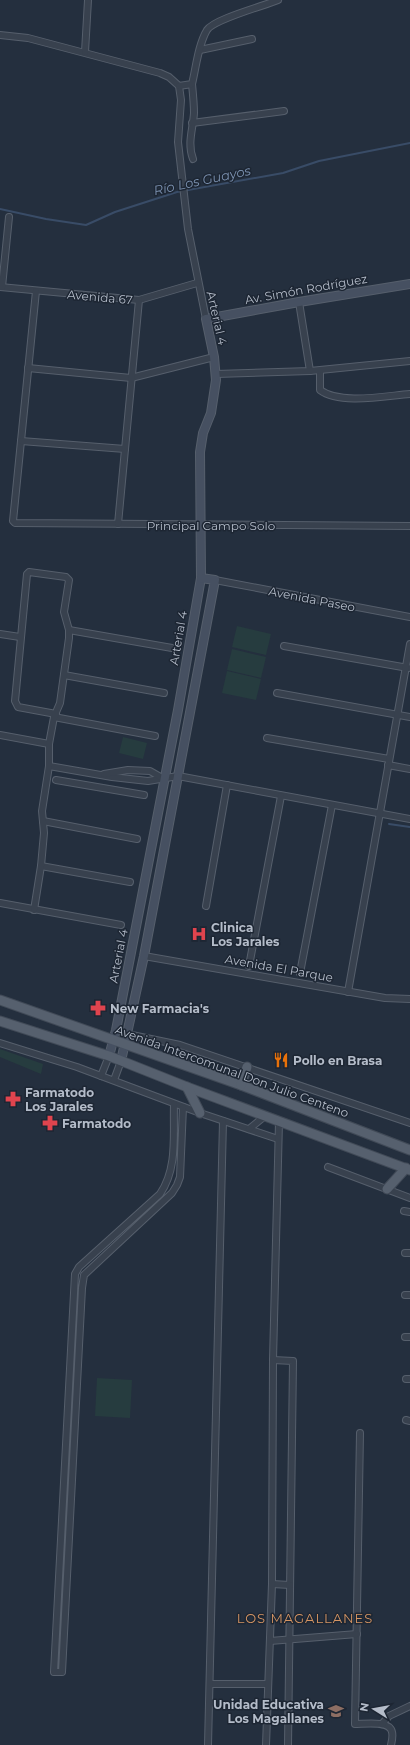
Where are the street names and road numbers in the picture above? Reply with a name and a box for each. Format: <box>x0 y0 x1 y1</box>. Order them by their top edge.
street label: Av. Simón Rodríguez <box>244 271 368 307</box>
street label: Avenida 67 <box>67 287 133 307</box>
street label: Arterial 4 <box>204 290 230 346</box>
street label: Principal Campo Solo <box>147 518 275 533</box>
street label: Avenida Paseo <box>268 583 356 615</box>
street label: Arterial 4 <box>166 610 190 666</box>
street label: Arterial 4 <box>105 928 131 984</box>
street label: Avenida El Parque <box>224 951 334 985</box>
street label: Avenida Intercomunal Don Julio Centeno <box>113 1022 351 1120</box>

